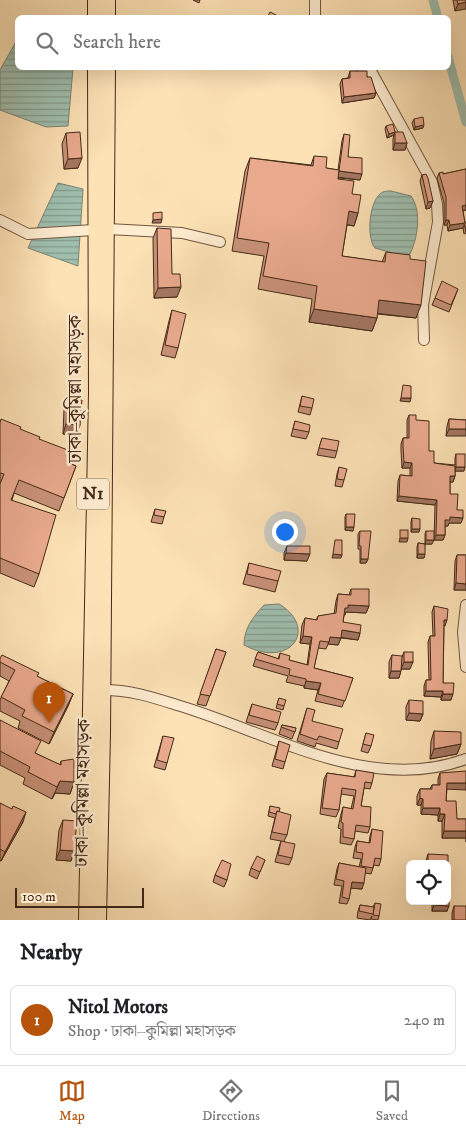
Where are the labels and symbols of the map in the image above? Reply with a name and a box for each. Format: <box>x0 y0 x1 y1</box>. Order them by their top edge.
street label: ঢাকা–কুমিল্লা মহাসড়ক <box>63 314 87 464</box>
road number: N1 <box>77 478 109 509</box>
your location <box>272 519 298 545</box>
pin: 1 <box>33 682 65 723</box>
street label: ঢাকা–কুমিল্লা মহাসড়ক <box>69 718 96 868</box>
scale bar <box>15 885 144 908</box>

